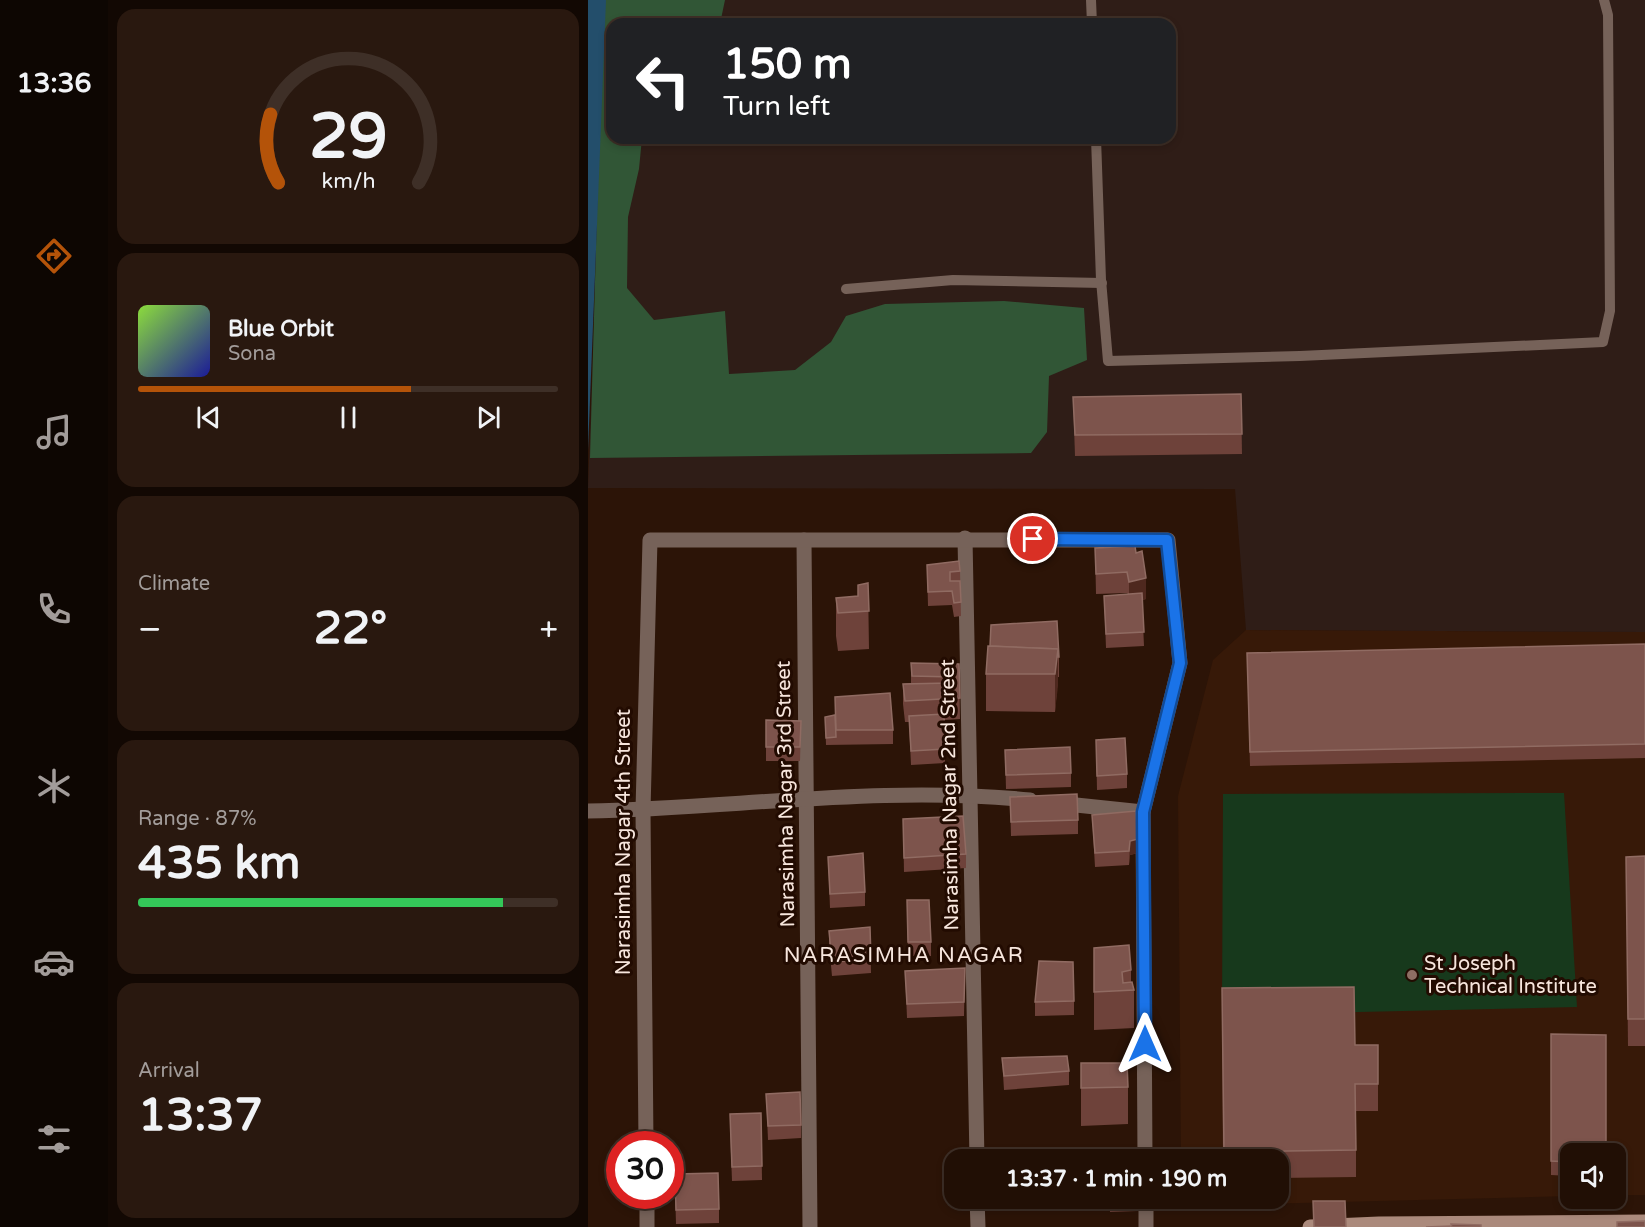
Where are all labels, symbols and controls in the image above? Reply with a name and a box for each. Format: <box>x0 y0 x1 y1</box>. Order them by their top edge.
text: 150 m <box>723 39 852 90</box>
icon: left <box>624 42 702 120</box>
text: 13:36 <box>17 67 91 100</box>
text: Turn left <box>723 90 830 123</box>
text: 29 <box>309 100 387 175</box>
text: km/h <box>321 169 375 195</box>
icon: directions <box>33 235 75 277</box>
text: Blue Orbit <box>228 316 334 342</box>
text: Sona <box>228 342 276 366</box>
icon: previous <box>192 401 225 434</box>
icon: pause <box>332 401 365 434</box>
icon: next <box>472 401 505 434</box>
icon: music <box>33 411 75 453</box>
pin <box>1007 513 1058 564</box>
icon: arrive <box>1016 522 1049 555</box>
text: Climate <box>138 572 210 596</box>
icon: phone <box>33 588 75 630</box>
text: 22° <box>314 602 387 656</box>
text: − <box>138 610 162 649</box>
text: + <box>539 610 558 649</box>
street label: Narasimha Nagar 2nd Street <box>936 659 964 931</box>
street label: Narasimha Nagar 3rd Street <box>772 660 800 928</box>
street label: Narasimha Nagar 4th Street <box>612 708 636 975</box>
icon: climate <box>33 765 75 807</box>
text: Range · 87% <box>138 807 257 831</box>
text: 435 km <box>138 837 300 891</box>
icon: car <box>33 941 75 983</box>
district label: NARASIMHA NAGAR <box>784 943 1024 968</box>
place label: St Joseph Technical Institute <box>1424 952 1597 999</box>
marker: St Joseph Technical Institute <box>1405 968 1419 982</box>
position arrow <box>1113 1012 1177 1076</box>
text: Arrival <box>138 1059 200 1083</box>
text: 13:37 <box>138 1089 263 1143</box>
icon: filters <box>33 1118 75 1160</box>
speed limit sign: 30 <box>606 1131 684 1209</box>
map controls <box>1560 1143 1626 1209</box>
button: sound <box>1560 1143 1626 1209</box>
text: 13:37 · 1 min · 190 m <box>1006 1166 1227 1192</box>

